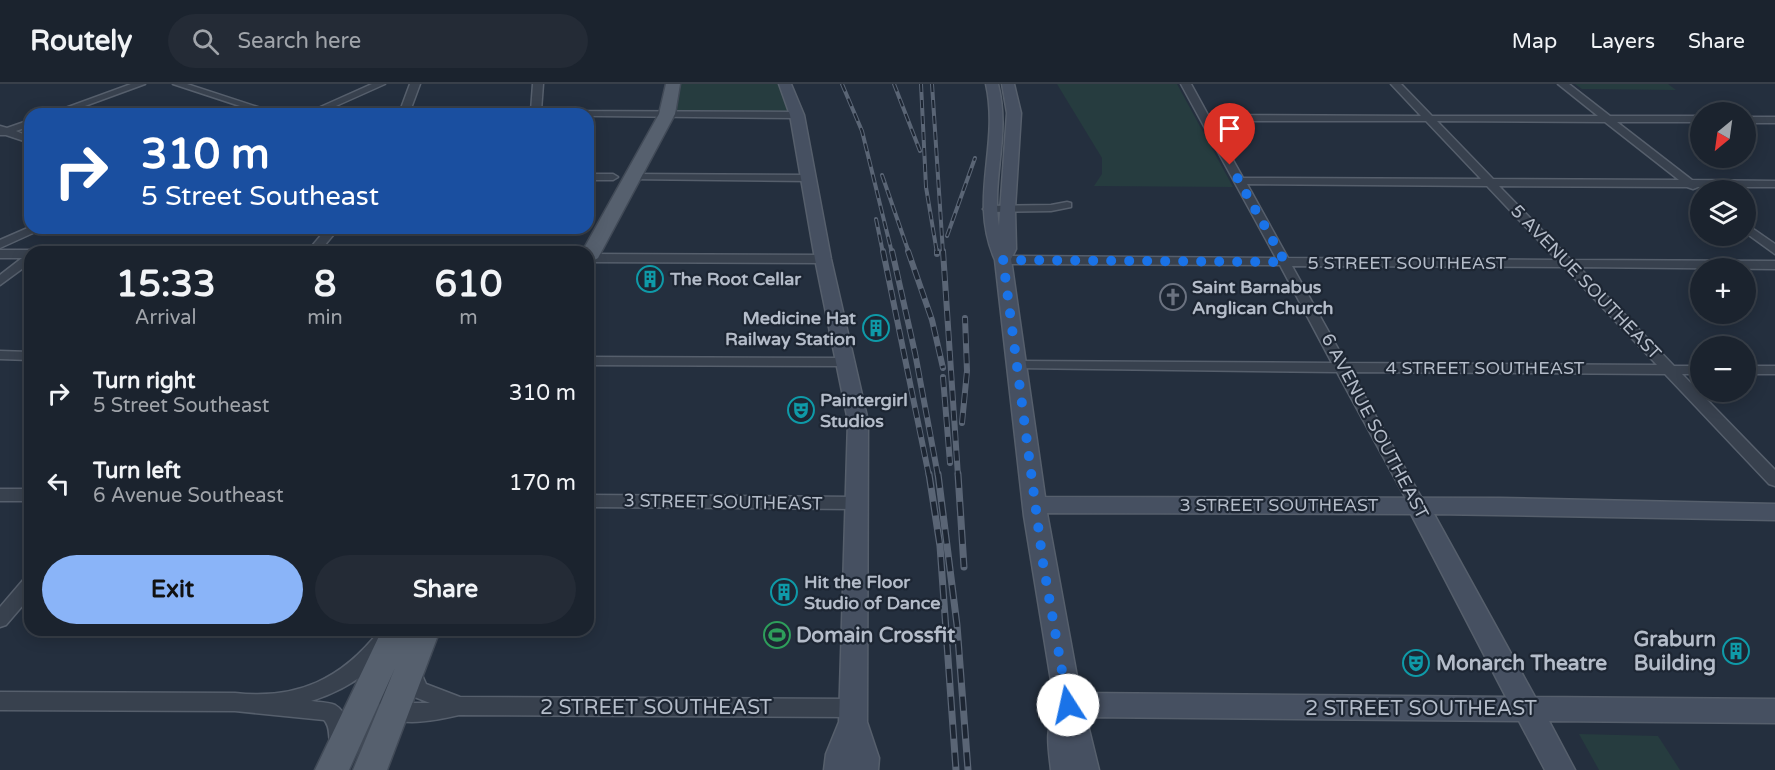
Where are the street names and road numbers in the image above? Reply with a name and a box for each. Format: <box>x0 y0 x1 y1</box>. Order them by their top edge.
street label: 5 AVENUE SOUTHEAST <box>1506 200 1666 364</box>
street label: 5 STREET SOUTHEAST <box>1308 252 1507 274</box>
street label: 6 AVENUE SOUTHEAST <box>1317 329 1433 523</box>
street label: 4 STREET SOUTHEAST <box>1386 357 1585 379</box>
street label: 3 STREET SOUTHEAST <box>623 489 823 515</box>
street label: 3 STREET SOUTHEAST <box>1180 494 1379 516</box>
street label: 2 STREET SOUTHEAST <box>540 695 772 720</box>
street label: 2 STREET SOUTHEAST <box>1305 696 1537 721</box>

